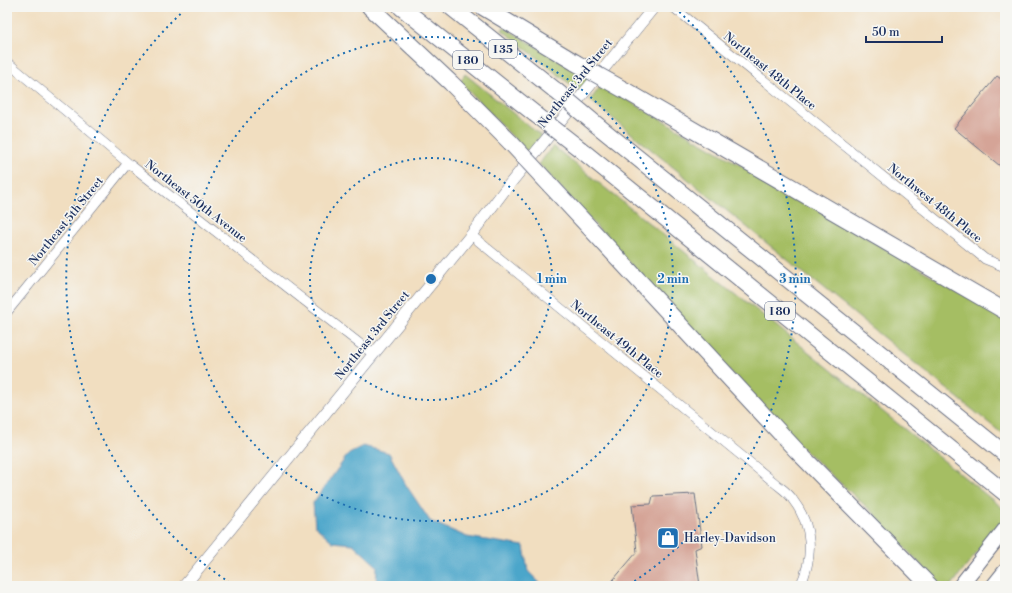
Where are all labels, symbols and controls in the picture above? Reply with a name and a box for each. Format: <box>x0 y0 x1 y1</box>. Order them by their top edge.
scale bar <box>866 18 942 44</box>
text: 50 m <box>872 25 900 40</box>
street label: Northeast 48th Place <box>720 29 819 113</box>
street label: Northeast 3rd Street <box>535 35 616 131</box>
road number: I 35 <box>489 40 517 58</box>
road number: I 80 <box>453 51 483 69</box>
street label: Northeast 50th Avenue <box>142 157 250 246</box>
street label: Northwest 48th Place <box>884 161 985 246</box>
street label: Northeast 5th Street <box>26 173 107 269</box>
centre of rings <box>424 272 438 286</box>
text: 1 min <box>537 272 568 287</box>
text: 2 min <box>657 272 689 287</box>
text: 3 min <box>779 272 811 287</box>
street label: Northeast 3rd Street <box>332 287 413 383</box>
street label: Northeast 49th Place <box>567 297 666 381</box>
road number: I 80 <box>765 302 795 320</box>
shop icon: Harley-Davidson <box>655 525 681 551</box>
place label: Harley-Davidson <box>684 531 776 546</box>

